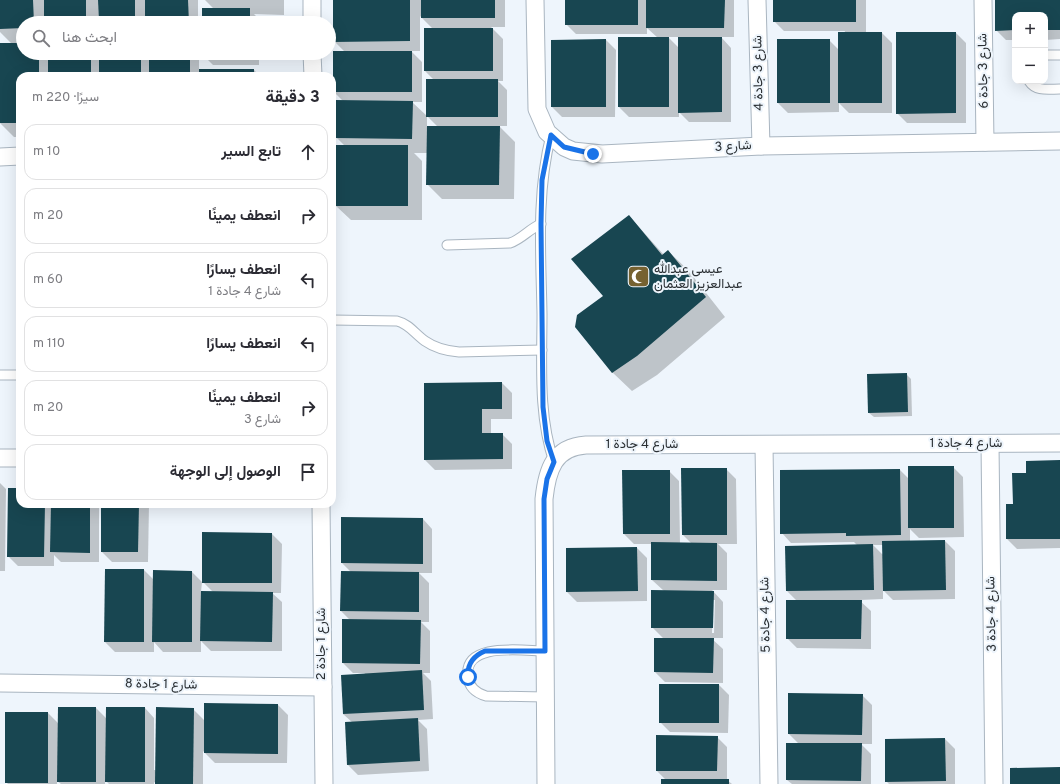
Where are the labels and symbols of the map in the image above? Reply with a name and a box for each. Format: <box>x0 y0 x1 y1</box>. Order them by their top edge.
street label: شارع 3 جادة 6 <box>975 33 993 109</box>
street label: شارع 3 جادة 4 <box>750 35 768 111</box>
street label: شارع 3 <box>714 138 752 156</box>
route end <box>584 145 602 163</box>
place label: عيسى عبدالله عبدالعزيز العثمان <box>654 261 743 293</box>
mosque icon: عيسى عبدالله عبدالعزيز العثمان <box>626 264 652 290</box>
street label: شارع 4 جادة 1 <box>930 436 1002 452</box>
street label: شارع 4 جادة 1 <box>606 437 678 453</box>
street label: شارع 4 جادة 3 <box>983 576 1001 652</box>
street label: شارع 4 جادة 5 <box>757 577 775 653</box>
street label: شارع 1 جادة 2 <box>314 608 330 680</box>
route start <box>459 668 477 686</box>
street label: شارع 1 جادة 8 <box>125 676 197 694</box>

